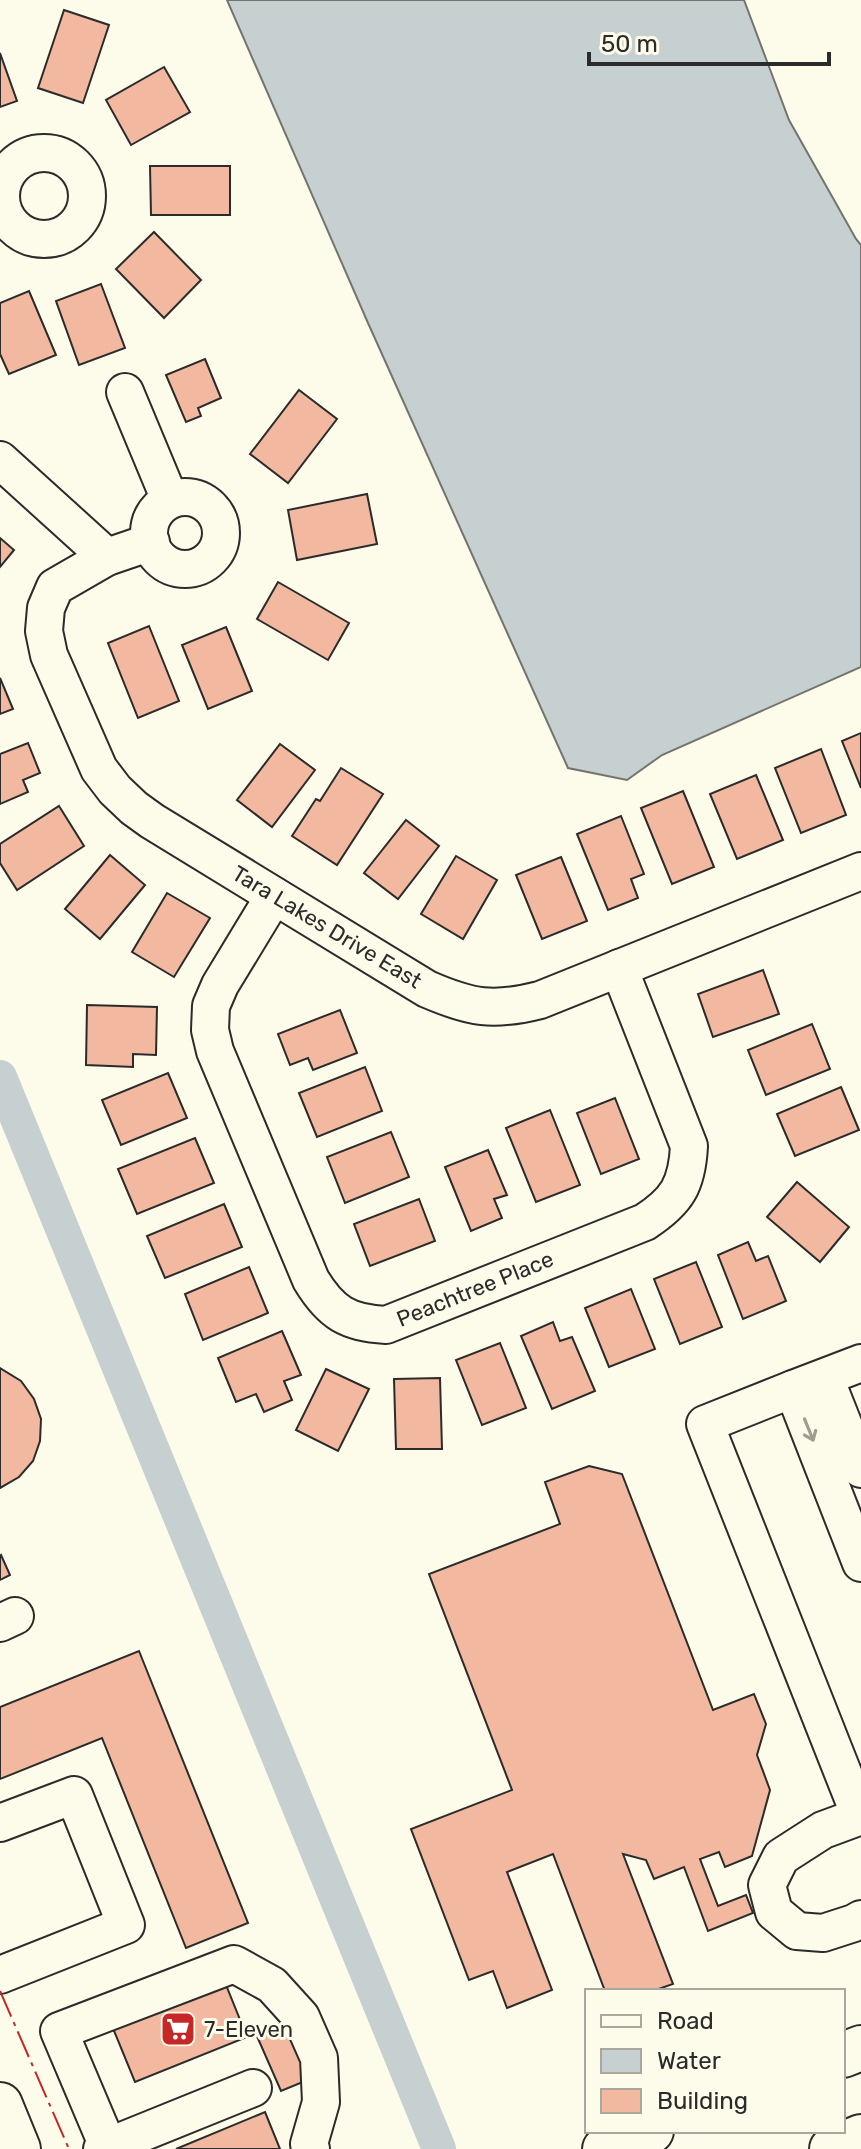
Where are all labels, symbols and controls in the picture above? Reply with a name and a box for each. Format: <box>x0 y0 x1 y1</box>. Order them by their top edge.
scale bar <box>589 16 829 66</box>
text: 50 m <box>601 30 658 58</box>
street label: Tara Lakes Drive East <box>227 860 427 995</box>
street label: Peachtree Place <box>393 1245 557 1333</box>
one-way arrow <box>803 1417 817 1442</box>
legend <box>585 1989 845 2133</box>
text: Road <box>657 2007 714 2035</box>
supermarket icon: 7-Eleven <box>159 2010 197 2048</box>
place label: 7-Eleven <box>204 2016 293 2043</box>
text: Water <box>657 2047 721 2075</box>
text: Building <box>657 2087 748 2115</box>

